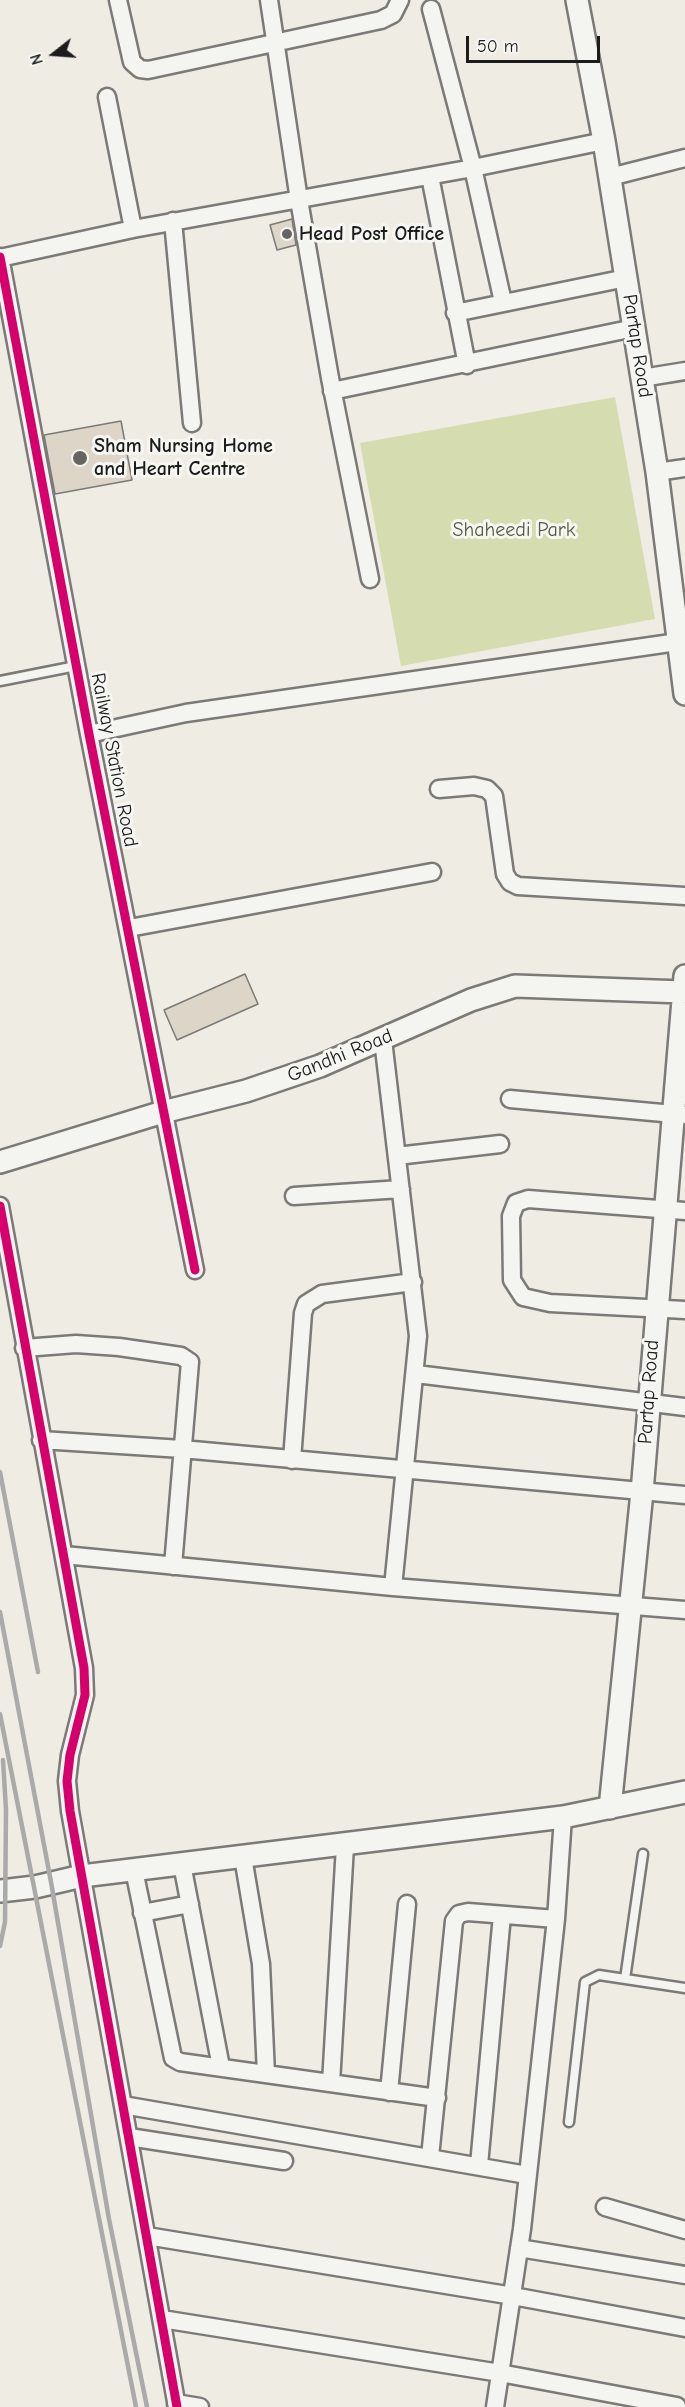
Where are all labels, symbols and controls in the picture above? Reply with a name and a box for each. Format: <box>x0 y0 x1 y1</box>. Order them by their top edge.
north arrow <box>24 24 84 84</box>
scale bar <box>469 24 602 62</box>
text: 50 m <box>477 36 519 57</box>
text: N <box>27 52 47 67</box>
place label: Head Post Office <box>299 222 444 246</box>
marker: Head Post Office <box>280 227 294 241</box>
street label: Partap Road <box>617 292 657 400</box>
place label: Sham Nursing Home and Heart Centre <box>94 434 273 481</box>
marker: Sham Nursing Home and Heart Centre <box>71 449 89 467</box>
park label: Shaheedi Park <box>453 518 575 542</box>
street label: Railway Station Road <box>85 671 143 849</box>
street label: Gandhi Road <box>284 1024 396 1088</box>
street label: Partap Road <box>633 1339 665 1445</box>

